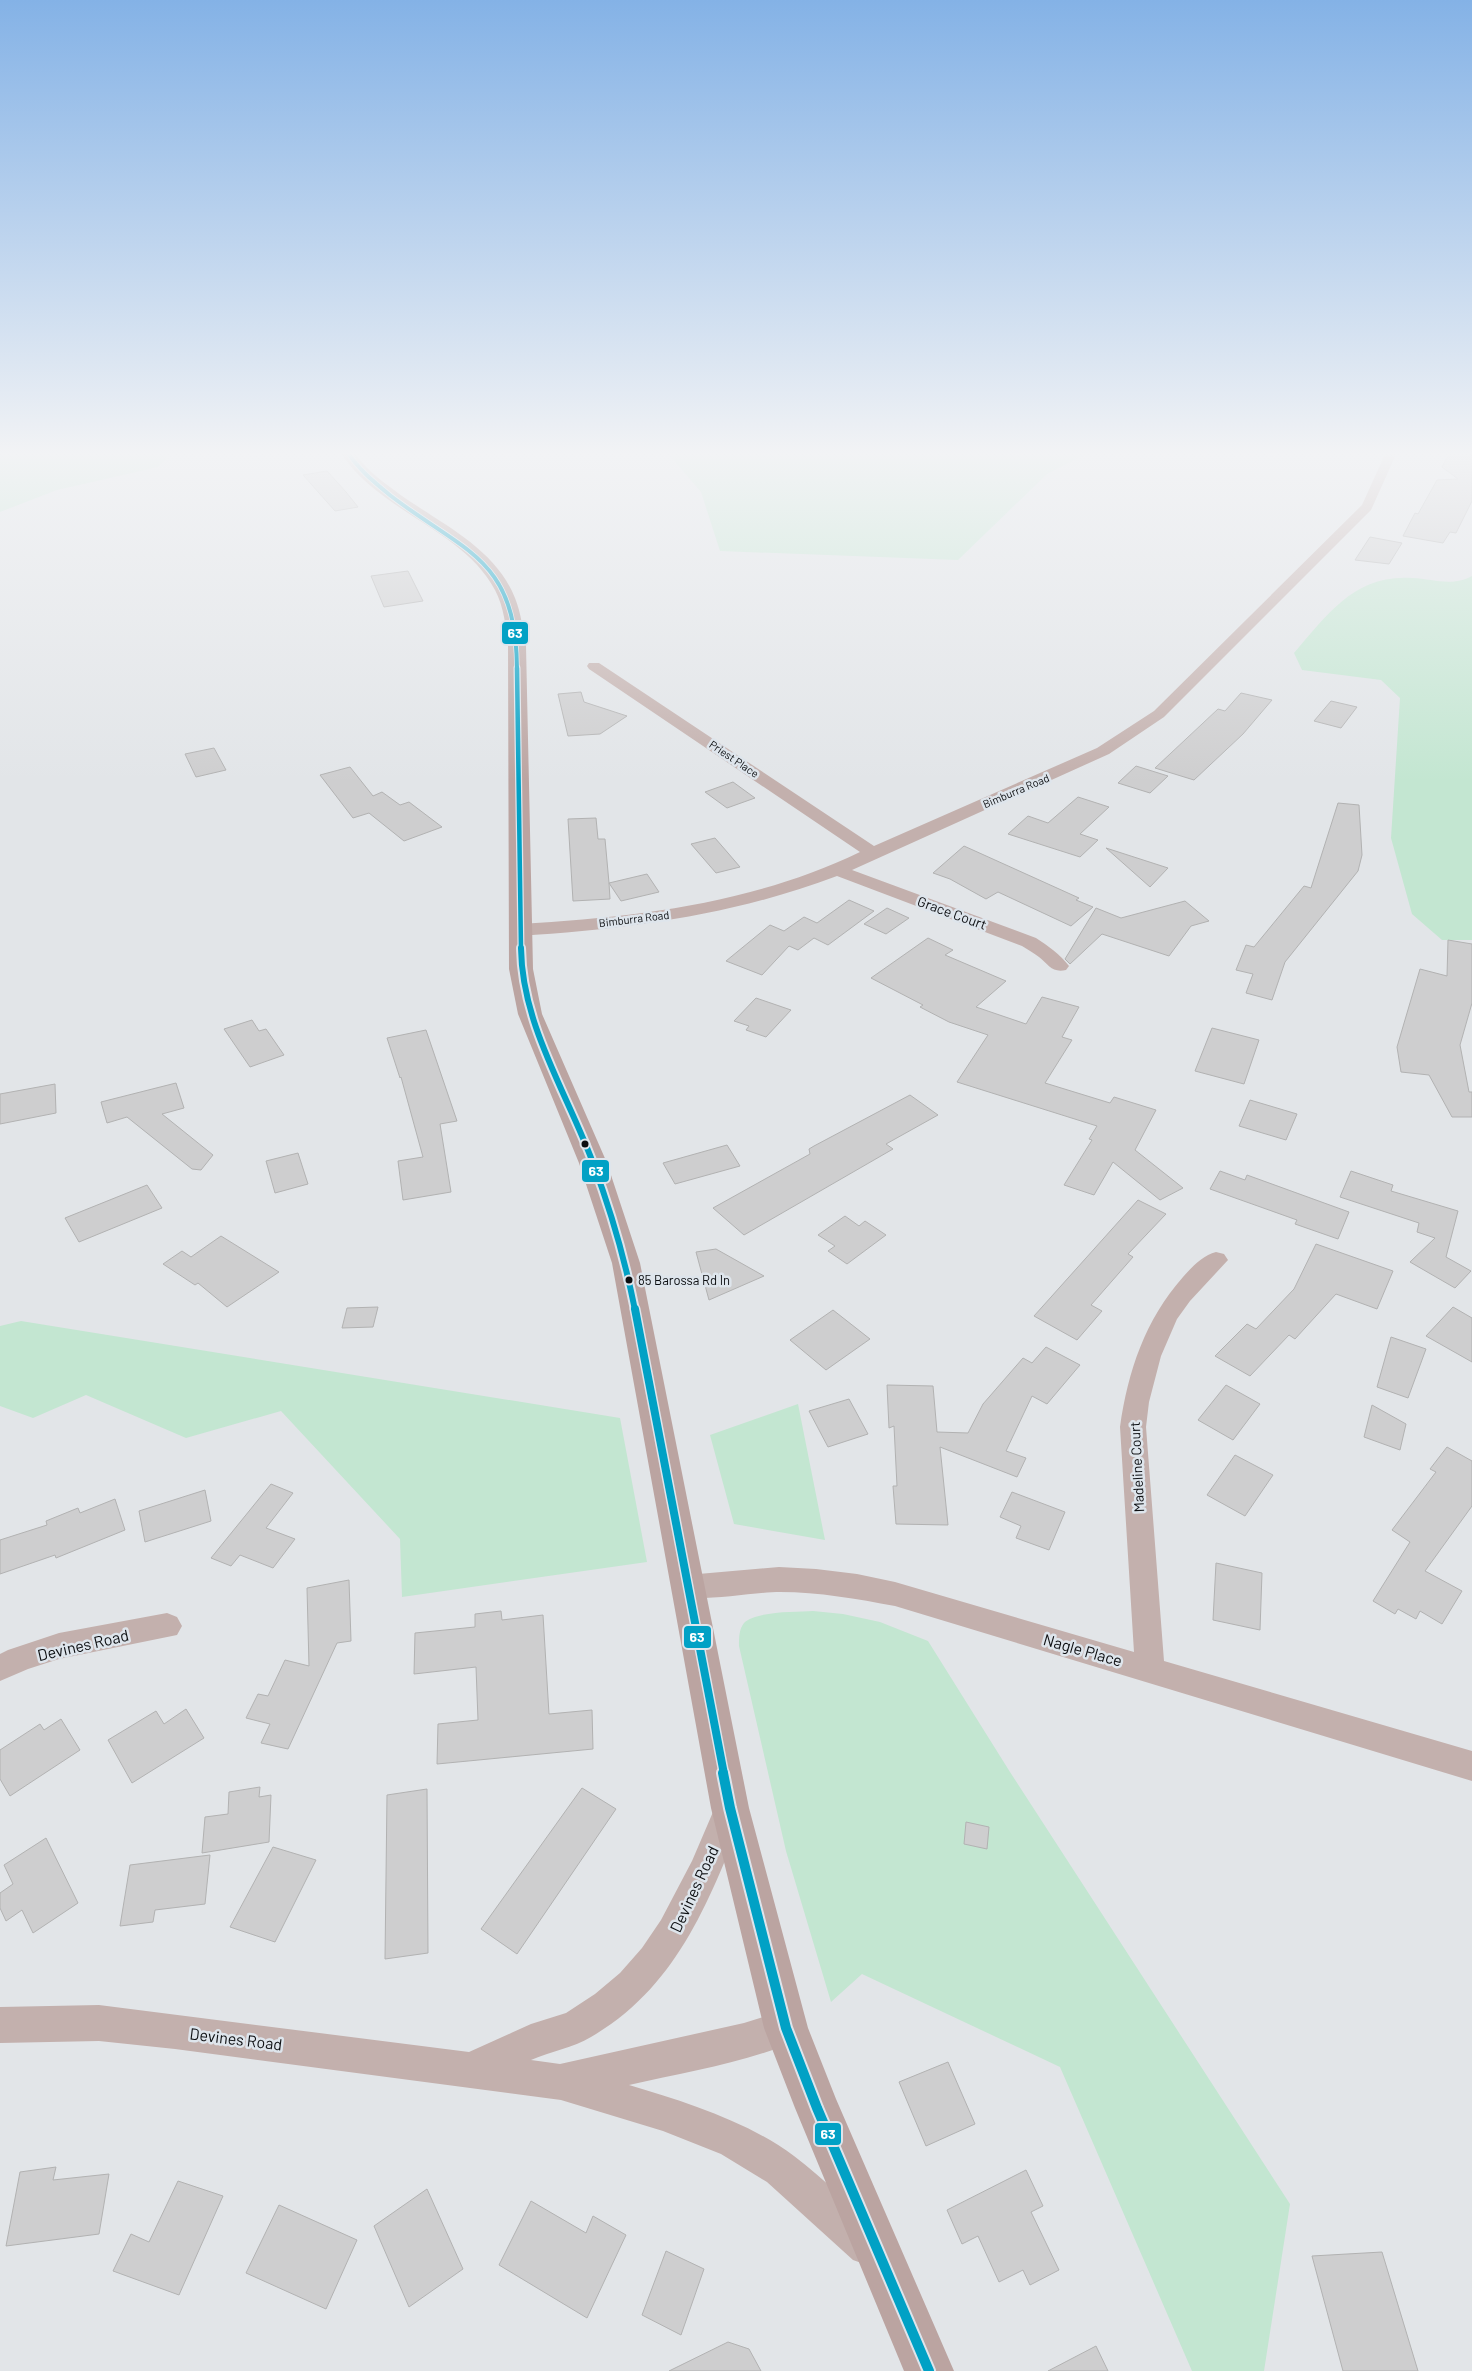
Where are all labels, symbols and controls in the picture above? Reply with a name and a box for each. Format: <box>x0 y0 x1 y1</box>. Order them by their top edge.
line badge: 63 <box>501 621 529 645</box>
text: 63 <box>507 624 523 641</box>
street label: Priest Place <box>707 737 762 780</box>
street label: Bimburra Road <box>981 771 1051 810</box>
street label: Grace Court <box>915 892 989 933</box>
street label: Bimburra Road <box>598 908 670 929</box>
unlabelled marker <box>580 1139 590 1149</box>
line badge: 63 <box>581 1159 610 1183</box>
text: 63 <box>588 1162 604 1179</box>
place label: 85 Barossa Rd In <box>638 1272 730 1288</box>
marker: 85 Barossa Rd In <box>624 1275 634 1285</box>
street label: Madeline Court <box>1126 1421 1147 1513</box>
street label: Devines Road <box>35 1625 130 1664</box>
line badge: 63 <box>683 1625 712 1649</box>
text: 63 <box>689 1628 705 1645</box>
street label: Nagle Place <box>1042 1629 1125 1670</box>
street label: Devines Road <box>665 1843 722 1935</box>
street label: Devines Road <box>189 2023 283 2054</box>
line badge: 63 <box>814 2122 842 2146</box>
text: 63 <box>820 2125 836 2142</box>

